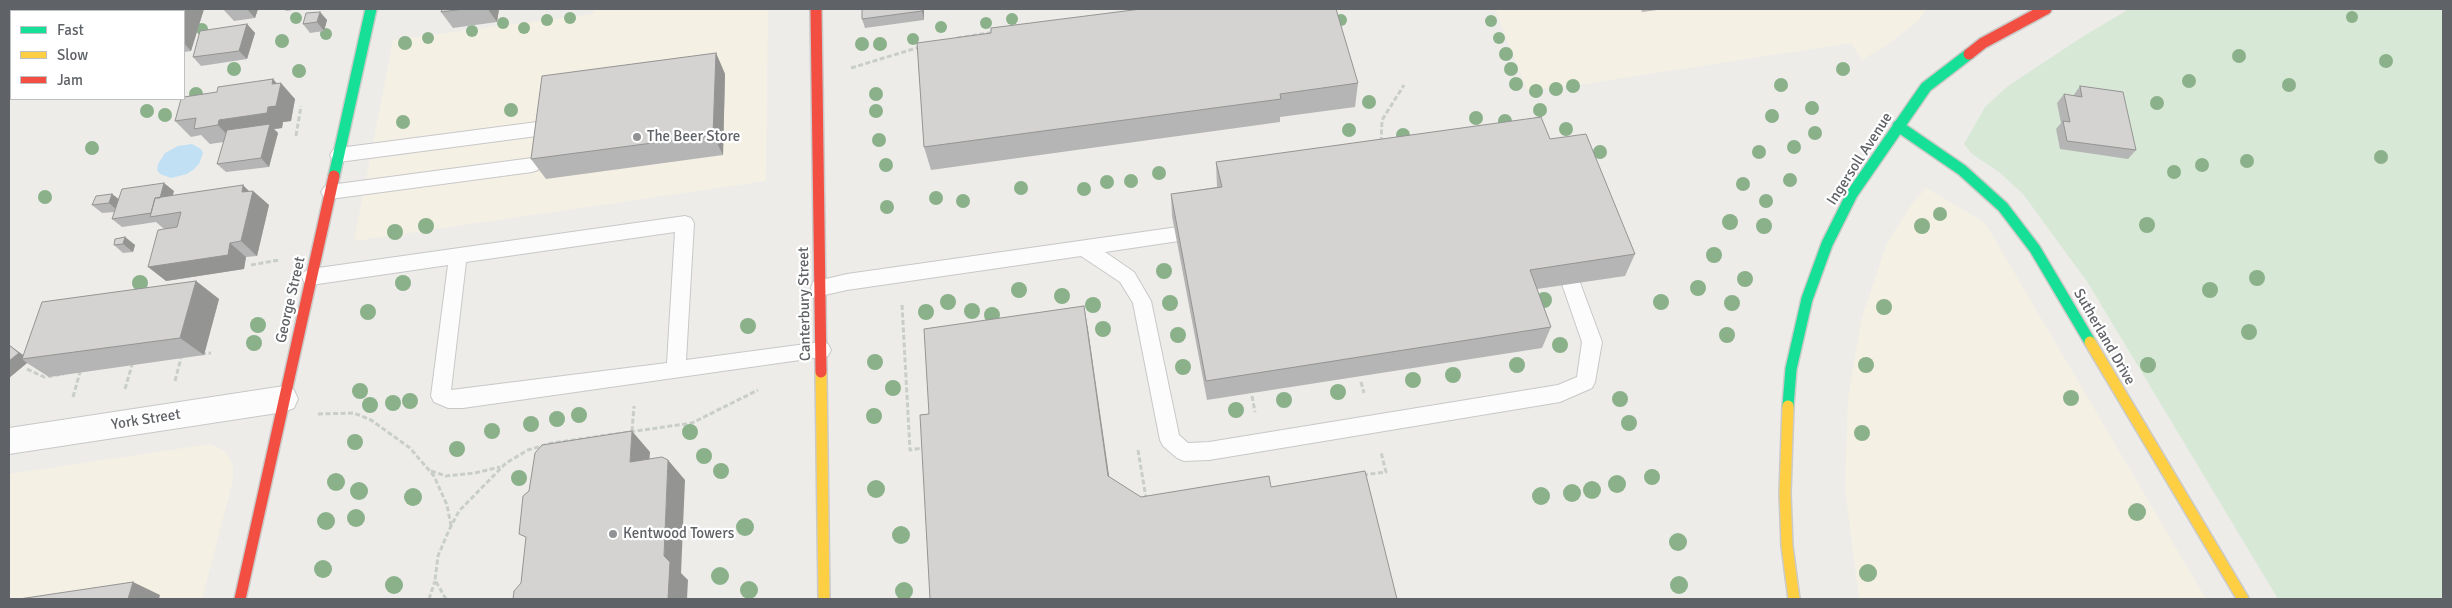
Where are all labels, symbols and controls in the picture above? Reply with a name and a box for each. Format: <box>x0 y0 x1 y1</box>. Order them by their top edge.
legend <box>10 10 185 100</box>
text: Fast <box>57 21 84 39</box>
text: Slow <box>57 46 88 64</box>
text: Jam <box>57 71 83 89</box>
street label: Ingersoll Avenue <box>1823 109 1897 209</box>
place label: The Beer Store <box>647 128 740 146</box>
marker: The Beer Store <box>631 131 643 143</box>
street label: Canterbury Street <box>795 247 815 361</box>
street label: George Street <box>272 255 310 345</box>
street label: Sutherland Drive <box>2069 286 2139 388</box>
street label: York Street <box>110 406 182 434</box>
place label: Kentwood Towers <box>623 525 734 543</box>
marker: Kentwood Towers <box>607 528 619 540</box>

